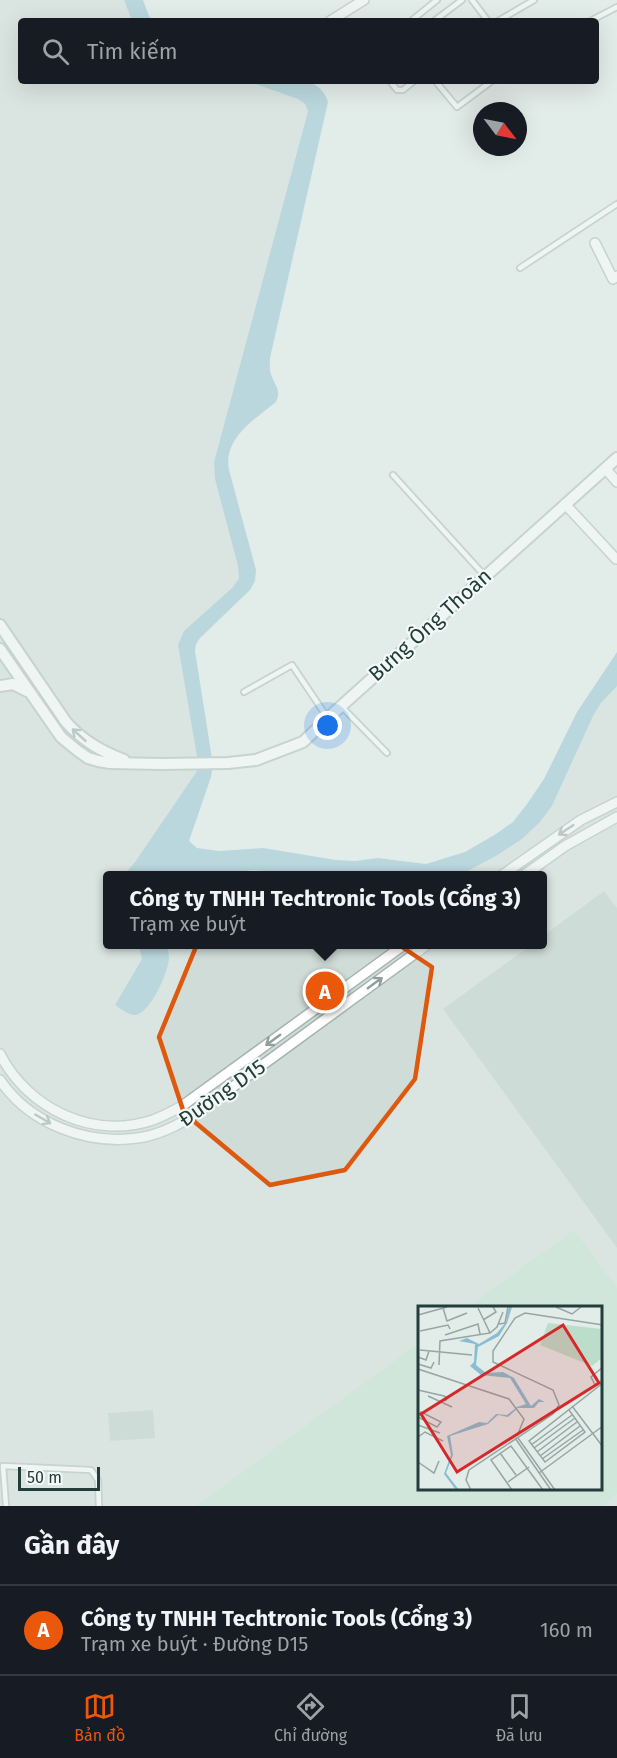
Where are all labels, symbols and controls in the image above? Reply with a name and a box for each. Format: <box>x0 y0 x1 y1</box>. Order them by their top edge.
search box <box>18 18 599 84</box>
icon: search <box>39 35 72 68</box>
text: Tìm kiếm <box>87 38 178 65</box>
north arrow <box>473 102 527 156</box>
street label: Bưng Ông Thoàn <box>363 563 497 687</box>
your location <box>313 711 342 740</box>
one-way arrow <box>72 728 87 742</box>
one-way arrow <box>557 823 574 836</box>
popup <box>103 871 547 949</box>
text: Công ty TNHH Techtronic Tools (Cổng 3) <box>130 885 520 912</box>
text: Trạm xe buýt <box>130 912 246 936</box>
pin: A <box>306 968 344 1014</box>
one-way arrow <box>366 976 382 989</box>
one-way arrow <box>265 1034 281 1047</box>
street label: Đường D15 <box>174 1054 270 1132</box>
one-way arrow <box>34 1113 51 1125</box>
inset map <box>418 1306 602 1491</box>
scale bar <box>18 1464 100 1492</box>
text: 50 m <box>27 1468 62 1487</box>
text: Gần đây <box>24 1530 119 1561</box>
text: Công ty TNHH Techtronic Tools (Cổng 3) <box>81 1605 472 1632</box>
text: A <box>38 1618 49 1642</box>
text: 160 m <box>540 1618 593 1642</box>
text: Trạm xe buýt · Đường D15 <box>81 1632 308 1656</box>
tab: Bản đồ <box>74 1690 125 1745</box>
tab: Chỉ đường <box>274 1690 347 1745</box>
tab: Đã lưu <box>496 1690 543 1745</box>

